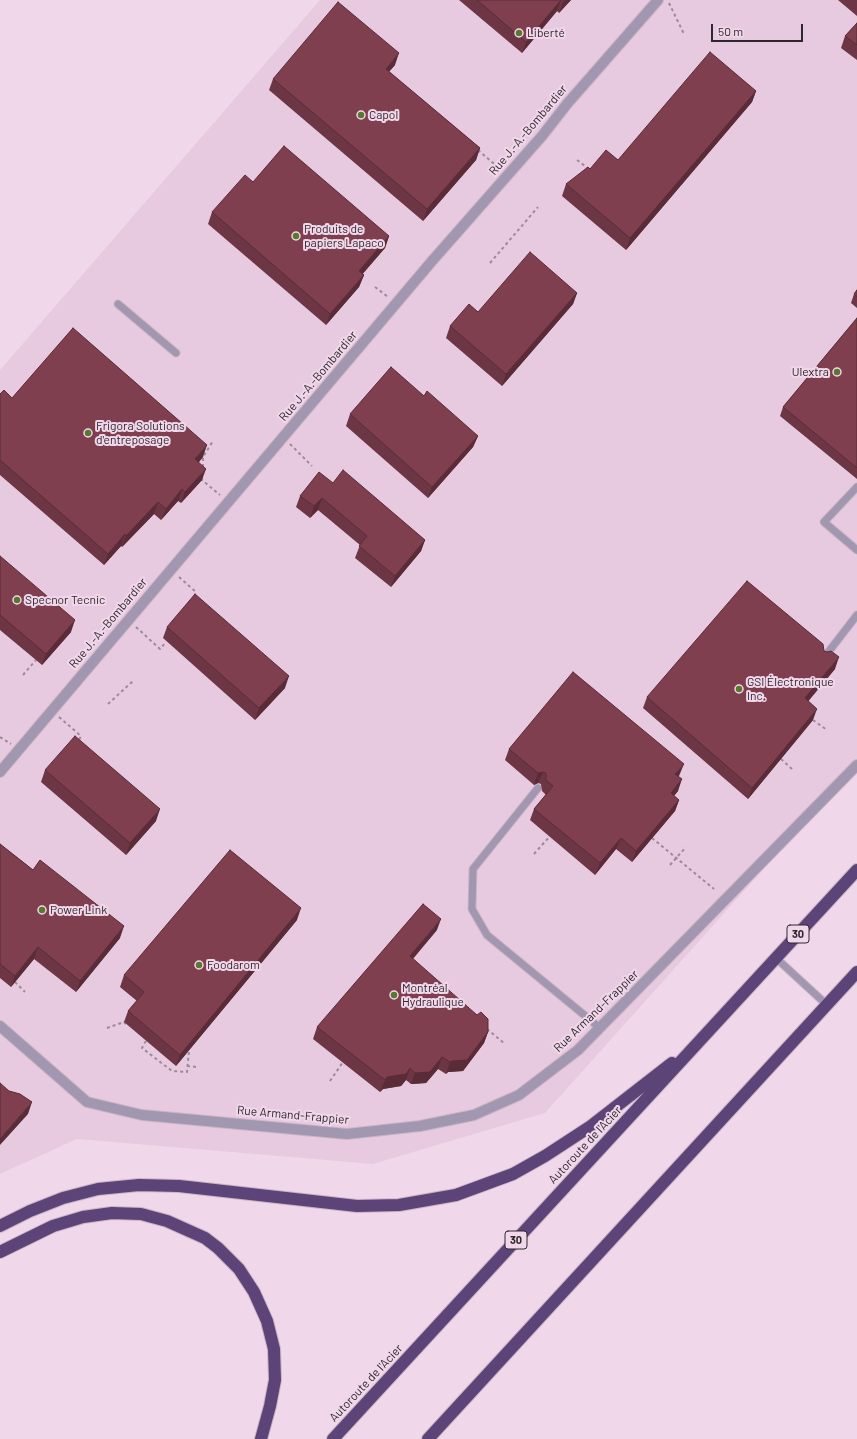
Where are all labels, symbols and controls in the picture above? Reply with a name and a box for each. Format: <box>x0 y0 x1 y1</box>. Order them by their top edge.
scale bar <box>713 16 805 42</box>
text: 50 m <box>718 24 743 38</box>
place label: Liberté <box>527 26 565 40</box>
marker: Liberté <box>514 28 524 38</box>
street label: Rue J.-A.-Bombardier <box>486 82 570 178</box>
place label: Capol <box>369 108 398 122</box>
marker: Capol <box>356 110 366 120</box>
place label: Produits de papiers Lapaco <box>304 222 384 250</box>
marker: Produits de papiers Lapaco <box>291 231 301 241</box>
street label: Rue J.-A.-Bombardier <box>276 328 360 424</box>
place label: Ulextra <box>792 365 829 379</box>
marker: Ulextra <box>832 367 842 377</box>
place label: Frigora Solutions d'entreposage <box>96 419 185 447</box>
marker: Frigora Solutions d'entreposage <box>83 428 93 438</box>
street label: Rue J.-A.-Bombardier <box>66 575 150 671</box>
place label: Specnor Tecnic <box>25 593 105 607</box>
marker: Specnor Tecnic <box>12 595 22 605</box>
place label: GSI Électronique Inc. <box>747 675 834 703</box>
marker: GSI Électronique Inc. <box>734 684 744 694</box>
place label: Power Link <box>50 903 107 917</box>
marker: Power Link <box>37 905 47 915</box>
road number: 30 <box>787 925 809 943</box>
place label: Foodarom <box>207 958 260 972</box>
marker: Foodarom <box>194 960 204 970</box>
street label: Rue Armand-Frappier <box>551 967 641 1055</box>
place label: Montréal Hydraulique <box>402 981 464 1009</box>
marker: Montréal Hydraulique <box>389 990 399 1000</box>
street label: Rue Armand-Frappier <box>237 1103 349 1127</box>
street label: Autoroute de l'Acier <box>545 1103 625 1187</box>
road number: 30 <box>505 1231 527 1249</box>
street label: Autoroute de l'Acier <box>326 1341 406 1425</box>

